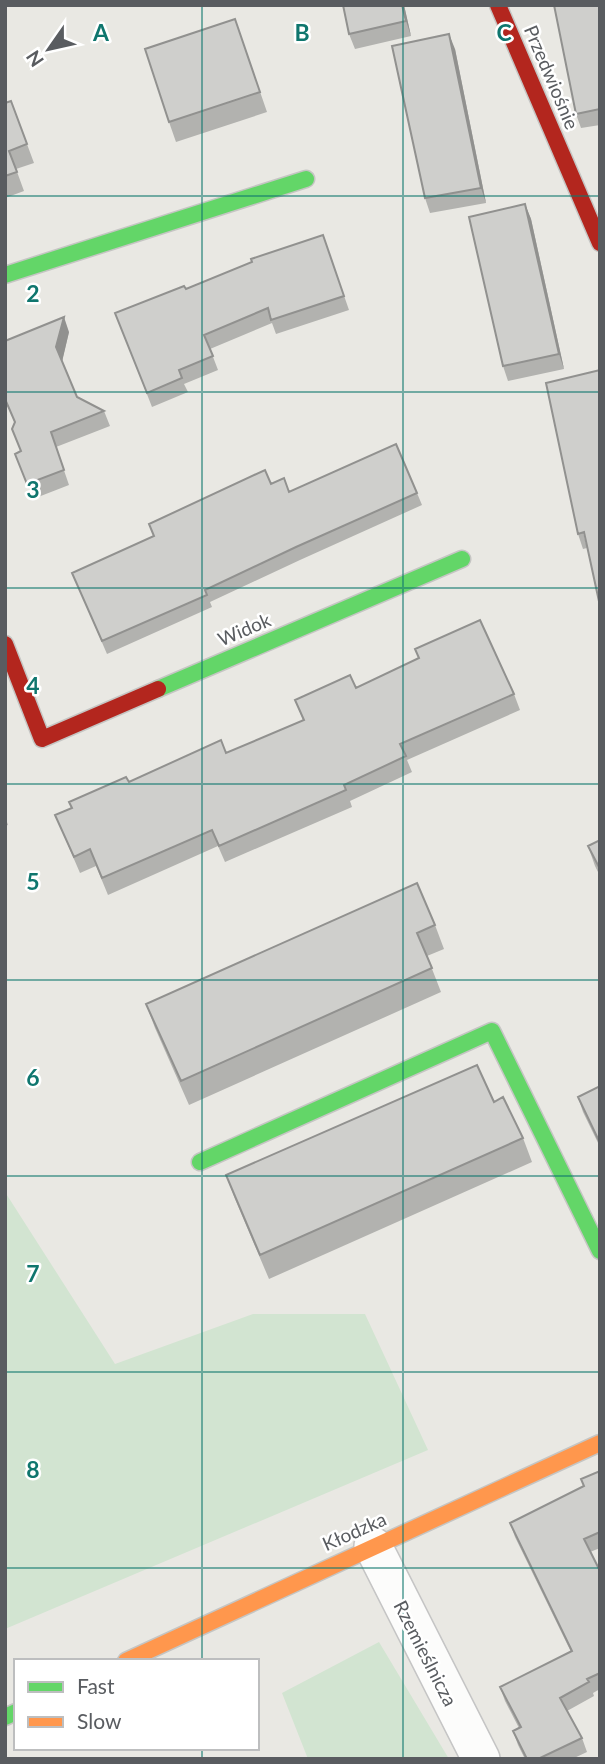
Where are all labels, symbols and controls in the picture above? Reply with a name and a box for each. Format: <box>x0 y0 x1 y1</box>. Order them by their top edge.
north arrow <box>14 14 84 84</box>
text: A <box>92 18 110 46</box>
text: B <box>294 18 310 46</box>
text: C <box>496 18 512 46</box>
street label: Przedwiośnie <box>520 21 584 133</box>
text: N <box>21 46 48 71</box>
text: 2 <box>26 279 40 307</box>
text: 3 <box>26 475 40 503</box>
street label: Widok <box>214 607 274 650</box>
text: 4 <box>26 671 40 699</box>
text: 5 <box>26 867 40 895</box>
text: 6 <box>26 1063 40 1091</box>
text: 7 <box>26 1259 40 1287</box>
text: 8 <box>26 1455 40 1483</box>
street label: Kłodzka <box>318 1507 390 1555</box>
street label: Rzemieślnicza <box>390 1596 462 1710</box>
legend <box>14 1659 259 1750</box>
text: Fast <box>77 1673 115 1698</box>
text: Slow <box>77 1708 122 1733</box>

